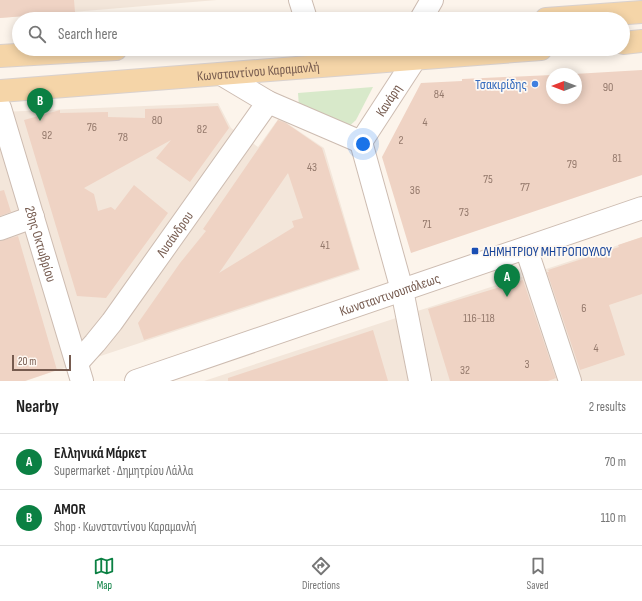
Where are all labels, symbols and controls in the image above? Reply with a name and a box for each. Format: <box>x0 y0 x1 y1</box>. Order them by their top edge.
search box <box>12 12 630 56</box>
icon: search <box>26 23 48 45</box>
text: Search here <box>58 25 118 44</box>
street label: Κωνσταντίνου Καραμανλή <box>196 58 320 85</box>
north arrow <box>546 68 582 104</box>
place label: Τσακιρίδης <box>475 76 527 93</box>
marker: Τσακιρίδης <box>530 79 540 89</box>
house number: 90 <box>603 80 613 95</box>
street label: Κανάρη <box>372 81 405 120</box>
house number: 84 <box>434 87 444 102</box>
pin: B <box>27 88 53 121</box>
house number: 80 <box>152 113 162 128</box>
house number: 4 <box>422 115 428 130</box>
house number: 76 <box>87 120 97 135</box>
house number: 82 <box>197 122 207 137</box>
house number: 92 <box>42 128 52 143</box>
house number: 78 <box>118 130 128 145</box>
house number: 2 <box>399 133 404 148</box>
your location <box>353 134 373 154</box>
house number: 81 <box>612 151 623 166</box>
house number: 79 <box>567 157 577 172</box>
house number: 43 <box>307 160 317 175</box>
house number: 75 <box>483 172 493 187</box>
house number: 77 <box>520 180 530 195</box>
house number: 36 <box>410 183 420 198</box>
street label: 28ης Οκτωβρίου <box>21 204 60 284</box>
house number: 73 <box>459 205 469 220</box>
street label: Λυσάνδρου <box>152 208 197 261</box>
house number: 71 <box>422 217 432 232</box>
house number: 41 <box>320 238 330 253</box>
place label: ΔΗΜΗΤΡΙΟΥ ΜΗΤΡΟΠΟΥΛΟΥ <box>483 243 612 260</box>
marker: ΔΗΜΗΤΡΙΟΥ ΜΗΤΡΟΠΟΥΛΟΥ <box>470 246 480 256</box>
pin: A <box>494 264 520 297</box>
street label: Κωνσταντινουπόλεως <box>337 270 442 320</box>
house number: 6 <box>581 301 587 316</box>
house number: 116-118 <box>463 311 495 326</box>
house number: 4 <box>593 341 599 356</box>
scale bar <box>12 353 71 372</box>
text: 20 m <box>18 355 36 368</box>
house number: 3 <box>524 357 530 372</box>
house number: 32 <box>460 363 470 378</box>
text: Nearby <box>16 397 59 417</box>
text: 2 results <box>589 399 626 415</box>
text: Ελληνικά Μάρκετ <box>54 444 147 463</box>
text: A <box>26 454 32 470</box>
text: 70 m <box>605 454 626 470</box>
text: Supermarket · Δημητρίου Λάλλα <box>54 463 193 479</box>
text: AMOR <box>54 500 86 519</box>
text: B <box>26 510 32 526</box>
text: 110 m <box>601 510 626 526</box>
text: Shop · Κωνσταντίνου Καραμανλή <box>54 519 197 535</box>
tab: Map <box>93 555 115 592</box>
tab: Directions <box>302 555 340 592</box>
tab: Saved <box>527 555 549 592</box>

